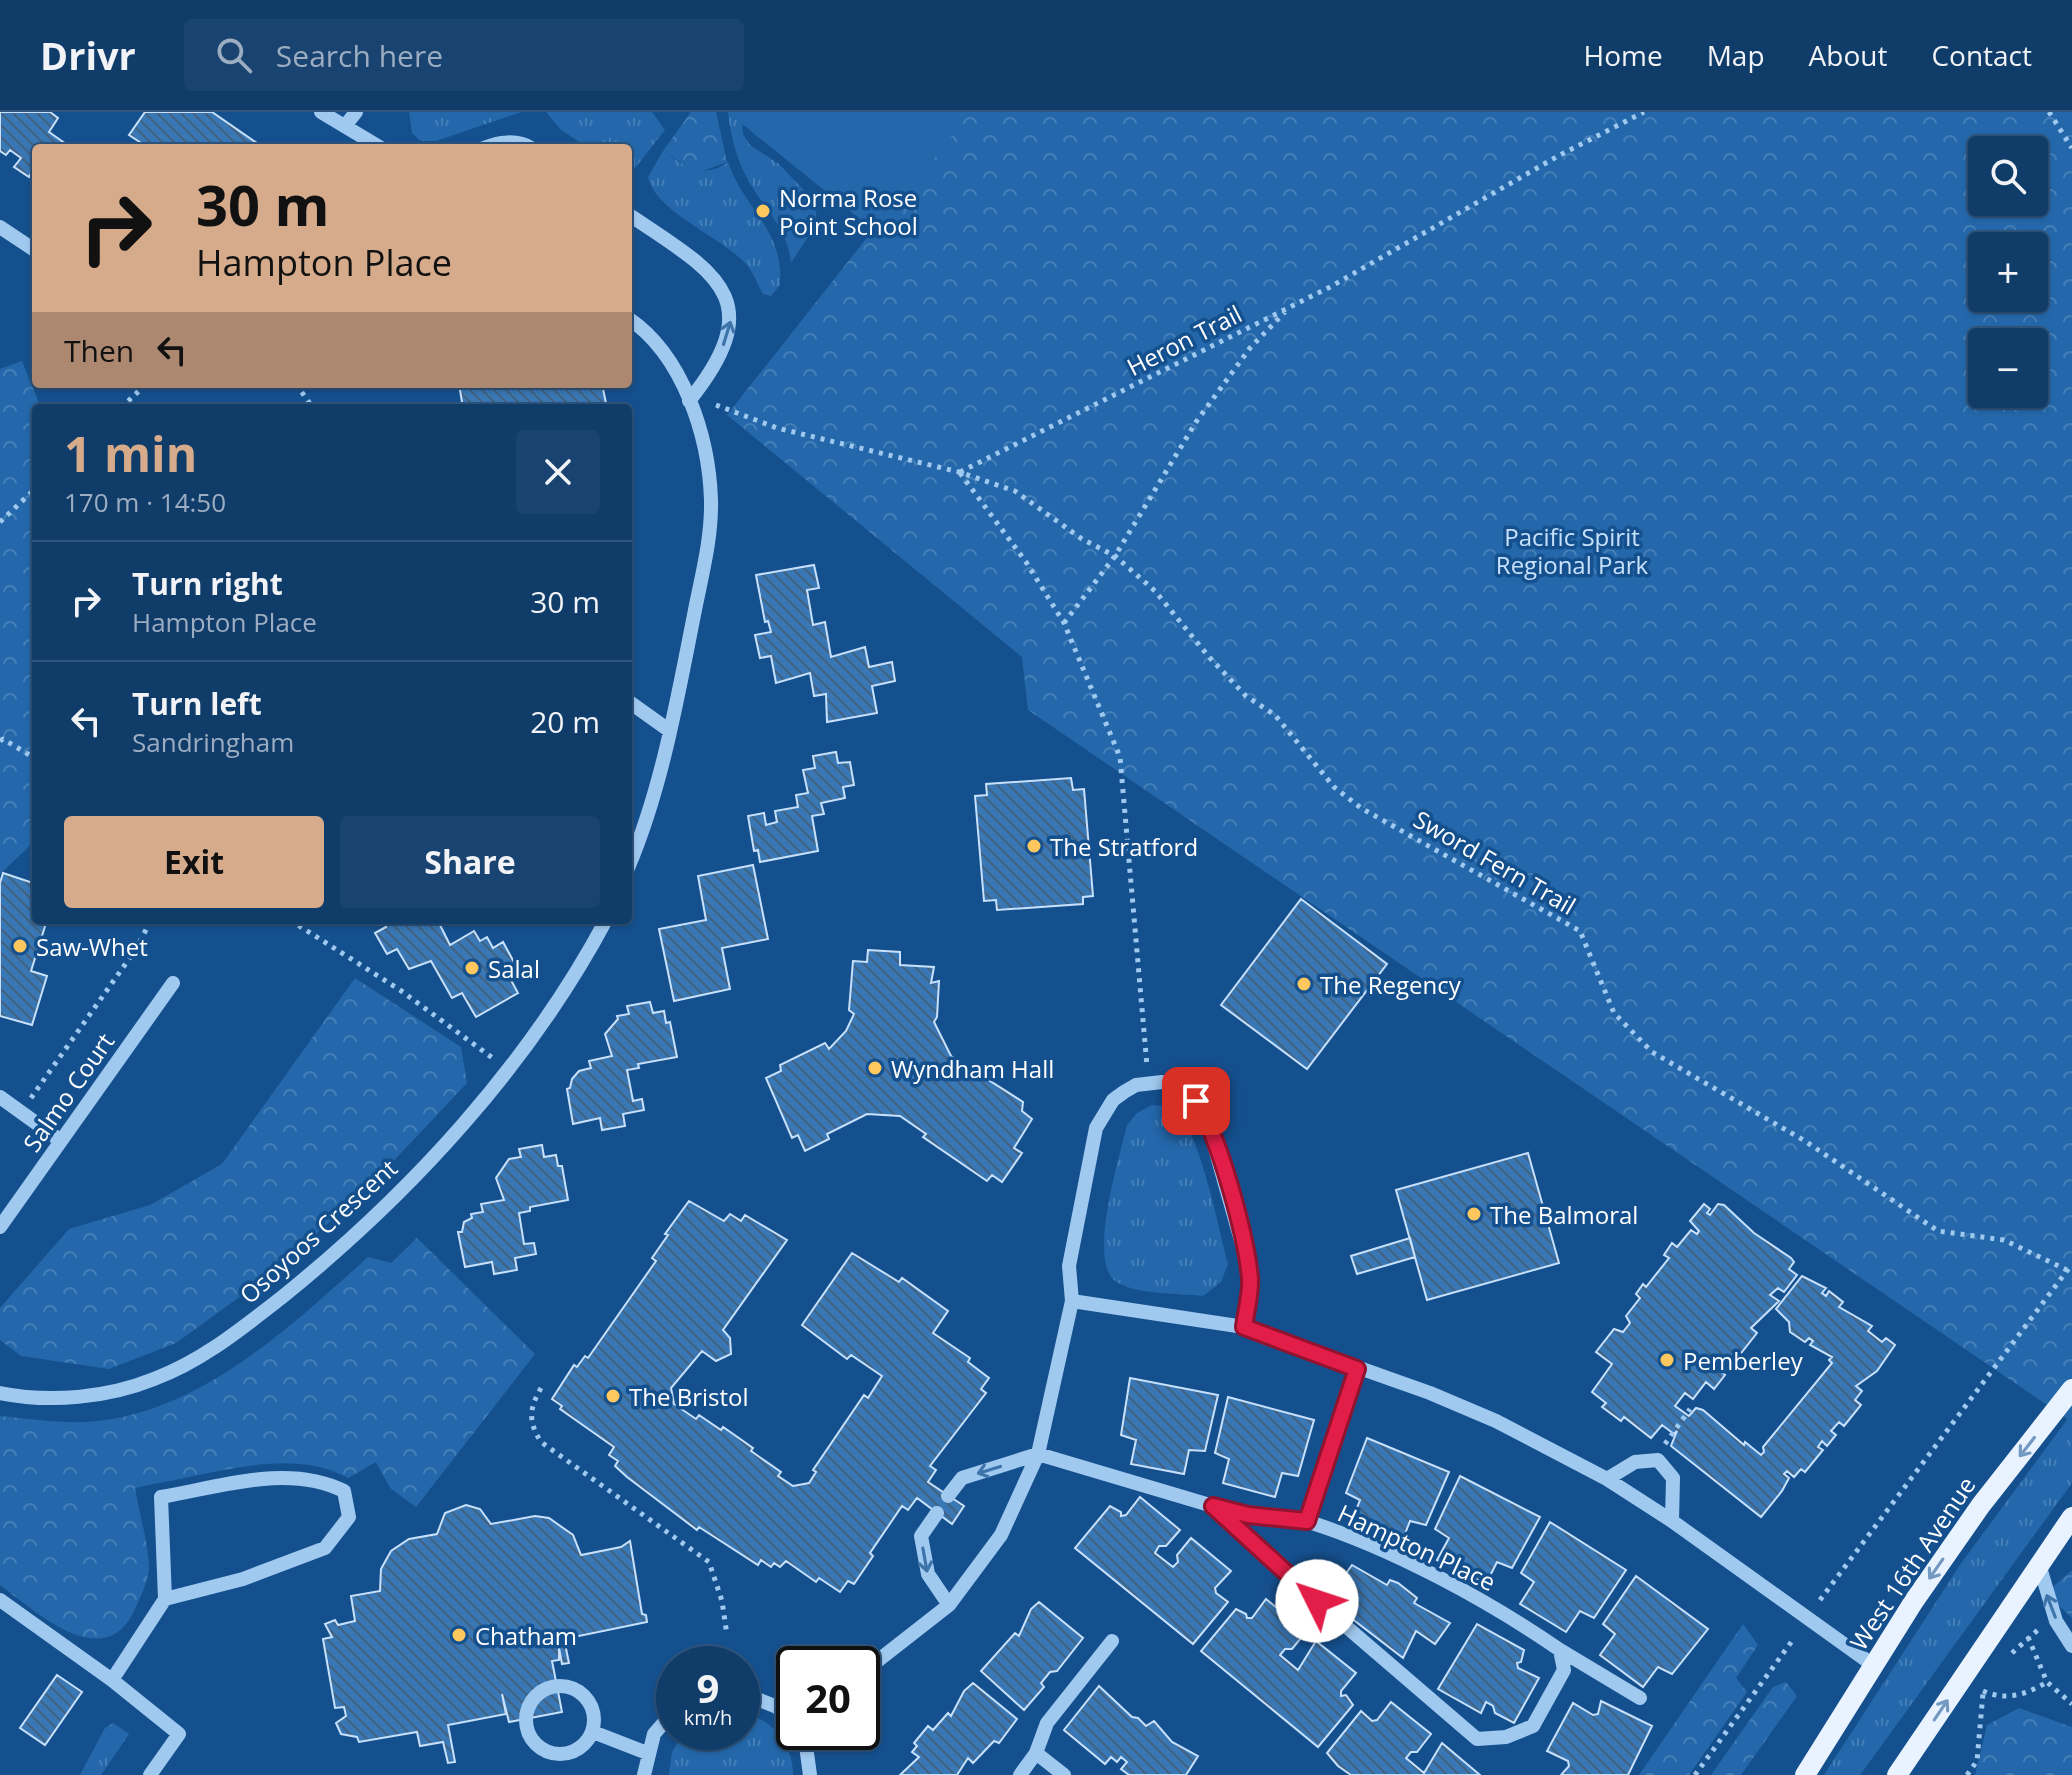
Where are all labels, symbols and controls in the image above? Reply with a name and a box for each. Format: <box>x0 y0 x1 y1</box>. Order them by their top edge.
search box <box>184 19 744 91</box>
text: Drivr <box>40 29 136 81</box>
icon: search <box>212 33 256 77</box>
text: Search here <box>276 35 443 76</box>
text: Home <box>1584 36 1663 74</box>
text: Map <box>1707 36 1765 74</box>
text: About <box>1809 36 1887 74</box>
text: Contact <box>1931 36 2032 74</box>
map controls <box>1968 136 2048 408</box>
button: search <box>1968 136 2048 216</box>
text: 30 m <box>196 166 330 242</box>
icon: right <box>64 176 168 280</box>
place label: Norma Rose Point School <box>779 181 918 242</box>
marker: Norma Rose Point School <box>754 202 772 220</box>
button: + <box>1968 232 2048 312</box>
text: Hampton Place <box>196 238 452 287</box>
street label: Heron Trail <box>1121 297 1247 383</box>
one-way arrow <box>720 321 735 347</box>
icon: left <box>150 328 194 372</box>
button: − <box>1968 328 2048 408</box>
text: Then <box>64 330 134 371</box>
text: 1 min <box>64 421 197 486</box>
button: close <box>516 430 600 514</box>
text: 170 m · 14:50 <box>64 484 226 520</box>
park label: Pacific Spirit Regional Park <box>1496 520 1649 581</box>
text: Turn right <box>132 563 283 604</box>
icon: right <box>64 579 108 623</box>
text: 30 m <box>530 581 600 622</box>
text: Hampton Place <box>132 604 317 640</box>
text: Turn left <box>132 683 262 724</box>
icon: left <box>64 699 108 743</box>
text: 20 m <box>530 701 600 742</box>
text: Sandringham <box>132 724 294 760</box>
street label: Sword Fern Trail <box>1408 802 1582 922</box>
button: Exit <box>64 816 324 908</box>
button: Share <box>340 816 600 908</box>
place label: The Stratford <box>1050 830 1198 863</box>
marker: The Stratford <box>1025 837 1043 855</box>
place label: Saw-Whet <box>36 930 148 963</box>
marker: Saw-Whet <box>11 937 29 955</box>
place label: Salal <box>488 952 540 985</box>
marker: Salal <box>463 959 481 977</box>
place label: The Regency <box>1320 968 1462 1001</box>
marker: The Regency <box>1295 975 1313 993</box>
street label: Salmo Court <box>15 1026 121 1158</box>
place label: Wyndham Hall <box>891 1052 1054 1085</box>
marker: Wyndham Hall <box>866 1059 884 1077</box>
pin <box>1162 1067 1230 1135</box>
icon: arrive <box>1174 1079 1218 1123</box>
street label: Osoyoos Crescent <box>232 1151 404 1311</box>
place label: The Balmoral <box>1490 1198 1638 1231</box>
marker: The Balmoral <box>1465 1205 1483 1223</box>
place label: Pemberley <box>1683 1344 1804 1377</box>
marker: Pemberley <box>1658 1351 1676 1369</box>
place label: The Bristol <box>629 1380 749 1413</box>
marker: The Bristol <box>604 1387 622 1405</box>
one-way arrow <box>2018 1436 2035 1457</box>
one-way arrow <box>977 1463 1002 1478</box>
street label: West 16th Avenue <box>1842 1470 1982 1656</box>
street label: Hampton Place <box>1333 1496 1501 1598</box>
one-way arrow <box>919 1546 934 1572</box>
one-way arrow <box>1928 1558 1944 1580</box>
position arrow <box>1275 1559 1359 1643</box>
one-way arrow <box>2043 1595 2057 1619</box>
place label: Chatham <box>475 1619 577 1652</box>
marker: Chatham <box>450 1626 468 1644</box>
speed limit sign: 20 <box>776 1646 880 1750</box>
text: 9 <box>697 1660 719 1715</box>
one-way arrow <box>1933 1699 1949 1722</box>
text: km/h <box>684 1704 732 1731</box>

